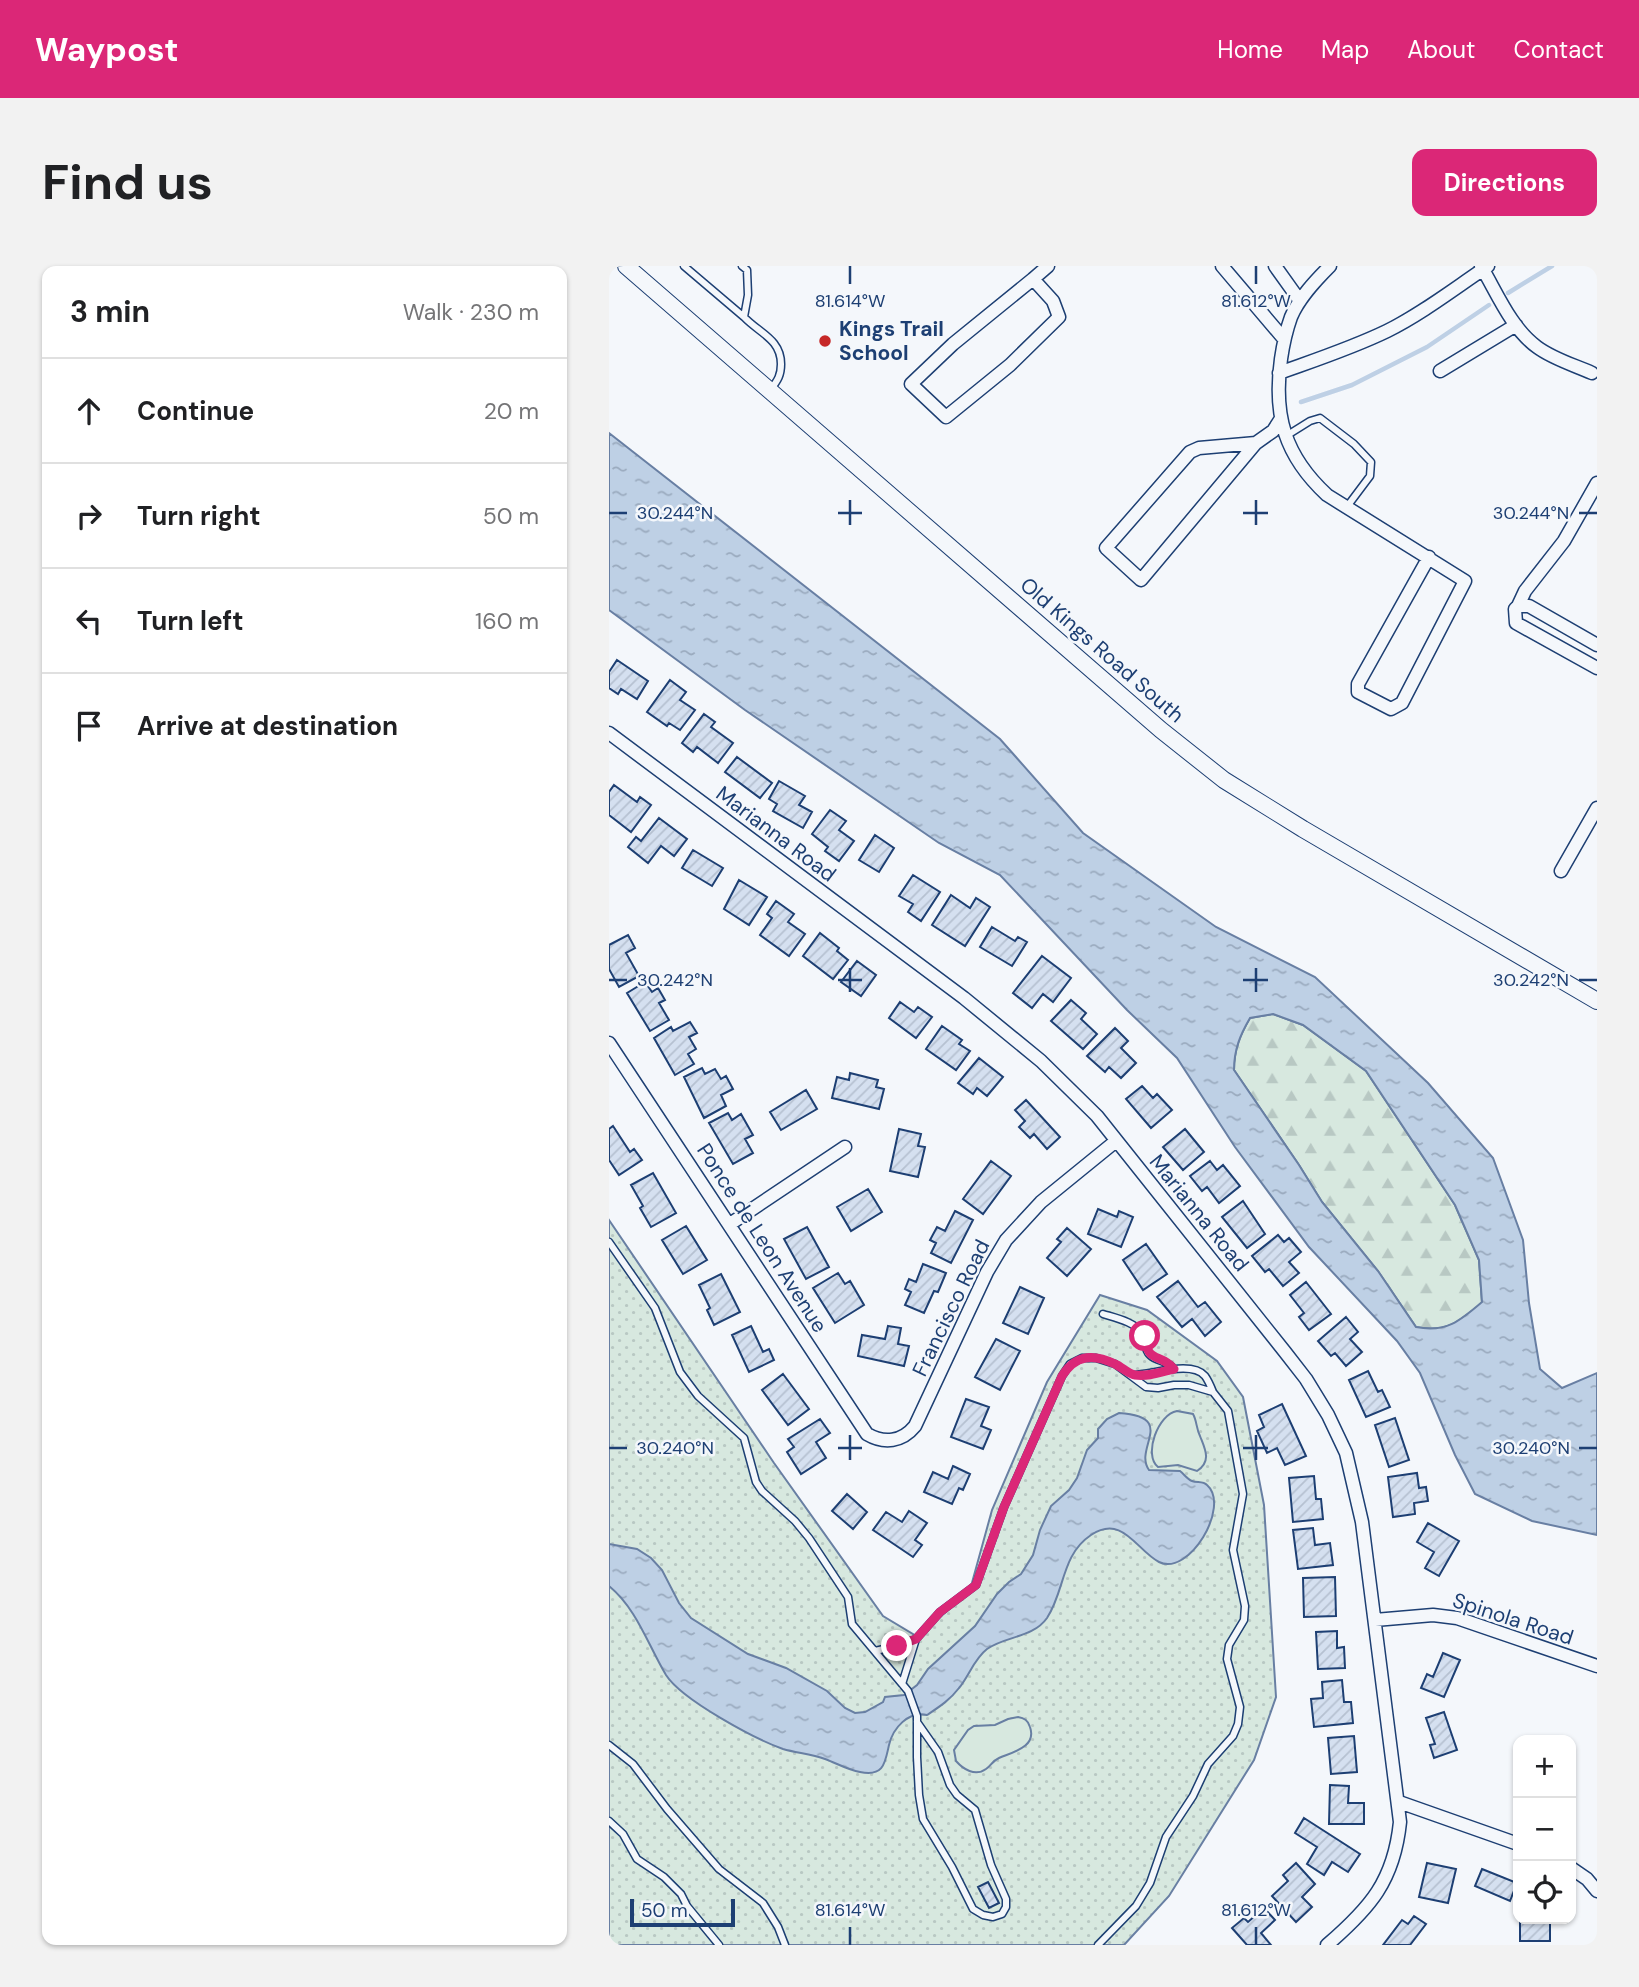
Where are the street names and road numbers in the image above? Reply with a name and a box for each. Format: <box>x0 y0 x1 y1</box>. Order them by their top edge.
street label: Old Kings Road South <box>1014 571 1190 729</box>
street label: Marianna Road <box>710 780 842 888</box>
street label: Ponce de Leon Avenue <box>690 1138 834 1338</box>
street label: Marianna Road <box>1143 1148 1255 1278</box>
street label: Francisco Road <box>906 1235 996 1381</box>
street label: Spinola Road <box>1449 1586 1577 1652</box>

